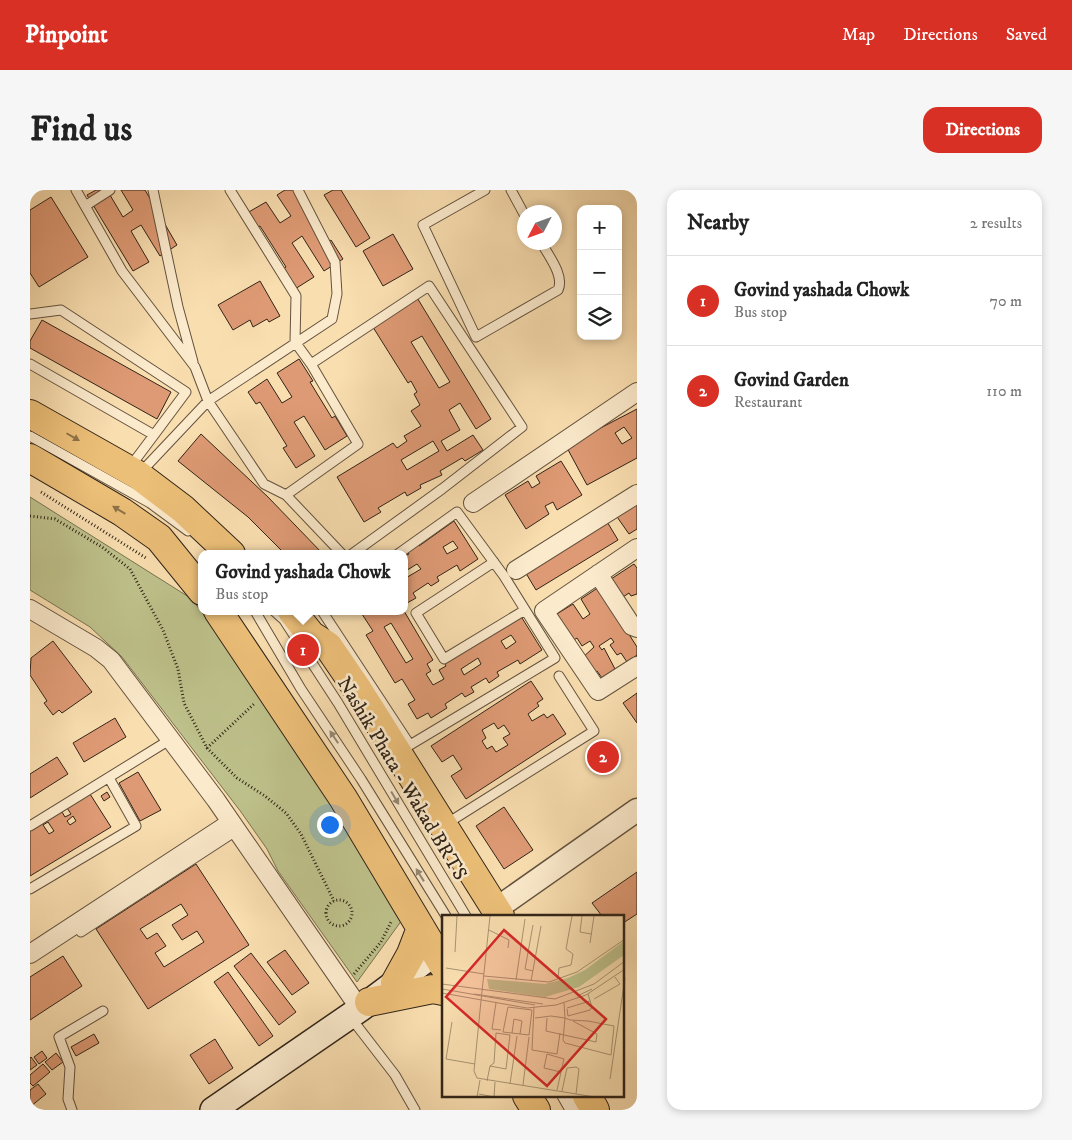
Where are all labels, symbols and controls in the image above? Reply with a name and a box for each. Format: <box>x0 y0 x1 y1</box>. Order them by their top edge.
text: Pinpoint <box>25 20 108 50</box>
text: Map <box>842 24 875 46</box>
text: Directions <box>903 24 978 46</box>
text: Saved <box>1006 24 1047 46</box>
button: Directions <box>923 107 1042 153</box>
text: Find us <box>30 108 132 152</box>
north arrow <box>517 205 562 250</box>
map controls <box>577 205 622 340</box>
button: + <box>577 205 622 250</box>
text: Nearby <box>687 210 749 236</box>
text: 2 results <box>970 213 1022 233</box>
button: − <box>577 250 622 295</box>
text: Govind yashada Chowk <box>734 279 909 302</box>
text: 1 <box>700 291 706 311</box>
text: 70 m <box>990 291 1022 311</box>
button: layers <box>577 295 622 340</box>
text: Bus stop <box>734 302 787 322</box>
text: Govind Garden <box>734 369 849 392</box>
text: 2 <box>699 381 707 401</box>
text: 110 m <box>986 381 1022 401</box>
text: Restaurant <box>734 392 802 412</box>
one-way arrow <box>67 432 80 441</box>
one-way arrow <box>112 506 125 515</box>
popup <box>198 550 408 615</box>
text: Govind yashada Chowk <box>215 561 391 584</box>
text: Bus stop <box>215 584 268 604</box>
pin: 1 <box>287 631 319 669</box>
street label: Nashik Phata - Wakad BRTS <box>331 673 472 885</box>
one-way arrow <box>329 731 338 744</box>
pin: 2 <box>587 738 619 776</box>
one-way arrow <box>391 792 400 805</box>
your location <box>317 812 343 838</box>
one-way arrow <box>416 868 425 881</box>
inset map <box>442 915 624 1098</box>

